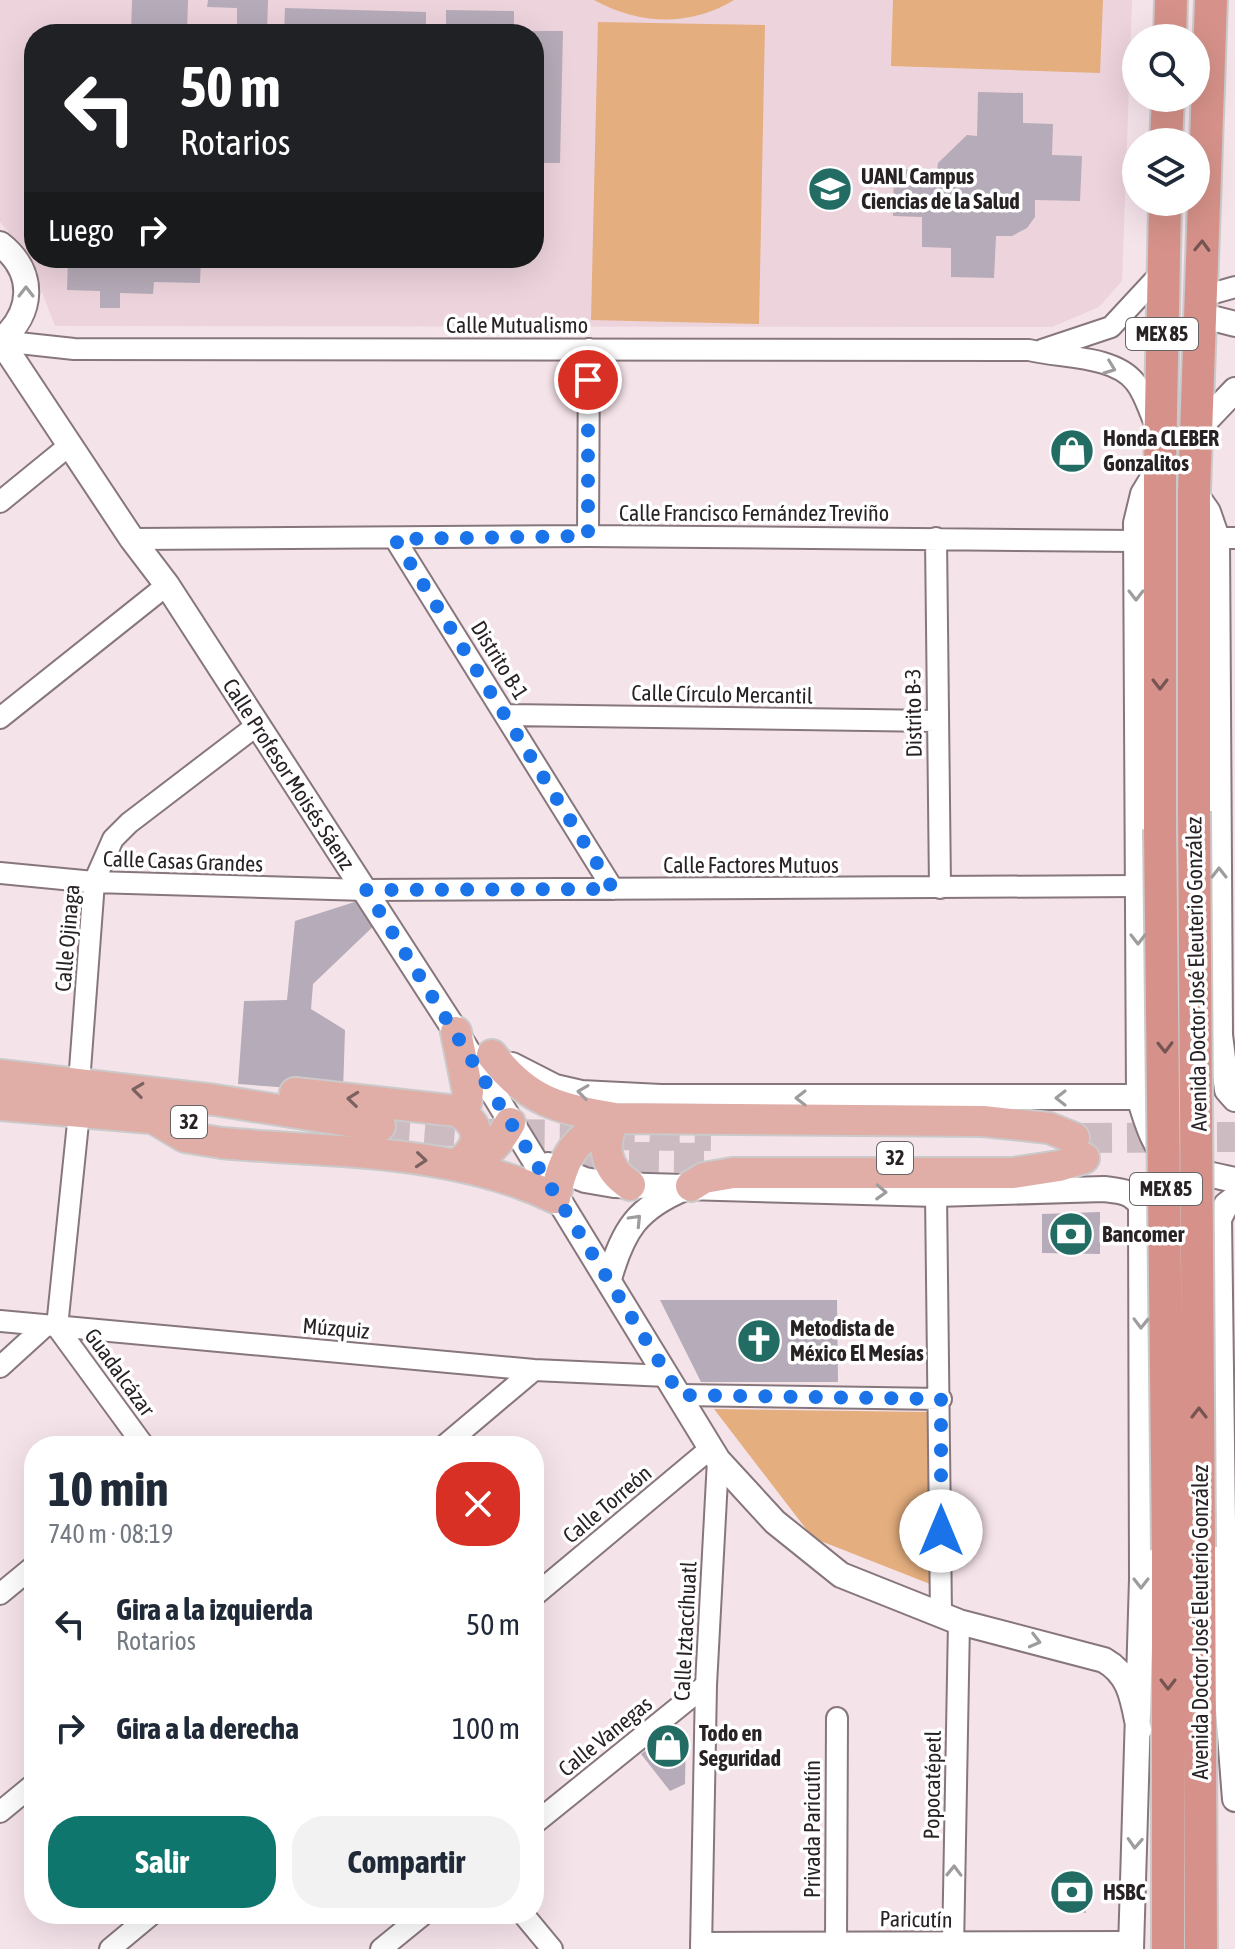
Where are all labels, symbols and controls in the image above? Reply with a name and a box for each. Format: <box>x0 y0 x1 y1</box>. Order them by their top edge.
map controls <box>1122 24 1210 216</box>
button: search <box>1122 24 1210 112</box>
text: 50 m <box>180 55 281 119</box>
icon: left <box>48 56 152 160</box>
text: Rotarios <box>180 121 291 163</box>
button: layers <box>1122 128 1210 216</box>
place label: UANL Campus Ciencias de la Salud <box>861 163 1020 214</box>
school or university icon: UANL Campus Ciencias de la Salud <box>806 165 854 213</box>
icon: right <box>130 208 174 252</box>
text: Luego <box>48 213 114 247</box>
one-way arrow <box>1193 239 1210 252</box>
one-way arrow <box>17 285 35 298</box>
street label: Calle Mutualismo <box>446 312 588 338</box>
road number: MEX 85 <box>1126 318 1198 350</box>
pin <box>554 346 622 414</box>
icon: arrive <box>566 358 610 402</box>
one-way arrow <box>1102 358 1116 375</box>
place label: Honda CLEBER Gonzalitos <box>1103 425 1219 476</box>
shop icon: Honda CLEBER Gonzalitos <box>1048 427 1096 475</box>
street label: Calle Francisco Fernández Treviño <box>619 500 889 526</box>
one-way arrow <box>1127 589 1145 602</box>
street label: Distrito B-1 <box>466 616 534 704</box>
street label: Distrito B-3 <box>899 668 927 758</box>
street label: Calle Profesor Moisés Sáenz <box>217 674 361 874</box>
one-way arrow <box>1151 678 1169 691</box>
street label: Calle Círculo Mercantil <box>631 679 813 709</box>
street label: Avenida Doctor José Eleuterio González <box>1180 816 1212 1132</box>
street label: Calle Casas Grandes <box>102 845 264 877</box>
street label: Calle Factores Mutuos <box>663 852 839 878</box>
one-way arrow <box>1210 866 1228 879</box>
street label: Calle Ojinaga <box>49 883 85 993</box>
one-way arrow <box>1129 933 1147 946</box>
one-way arrow <box>1156 1041 1173 1054</box>
one-way arrow <box>131 1082 145 1099</box>
one-way arrow <box>576 1084 590 1101</box>
one-way arrow <box>794 1089 807 1107</box>
one-way arrow <box>1054 1089 1067 1107</box>
one-way arrow <box>346 1091 359 1108</box>
road number: 32 <box>171 1106 207 1138</box>
road number: 32 <box>877 1142 913 1174</box>
one-way arrow <box>415 1151 428 1168</box>
road number: MEX 85 <box>1130 1173 1202 1205</box>
one-way arrow <box>875 1183 888 1200</box>
bank icon: Bancomer <box>1047 1210 1095 1258</box>
one-way arrow <box>627 1215 642 1230</box>
place label: Bancomer <box>1102 1221 1185 1247</box>
street label: Múzquiz <box>301 1312 371 1344</box>
place label: Metodista de México El Mesías <box>790 1315 924 1366</box>
church icon: Metodista de México El Mesías <box>735 1317 783 1365</box>
one-way arrow <box>1132 1317 1150 1330</box>
street label: Guadalcázar <box>80 1323 161 1421</box>
one-way arrow <box>1190 1406 1208 1419</box>
street label: Calle Torreón <box>558 1460 656 1548</box>
text: 10 min <box>48 1461 169 1516</box>
button: close <box>436 1462 520 1546</box>
street label: Avenida Doctor José Eleuterio González <box>1187 1464 1213 1779</box>
position arrow <box>899 1489 983 1573</box>
text: 740 m · 08:19 <box>48 1519 173 1549</box>
street label: Calle Iztaccíhuatl <box>668 1560 702 1701</box>
one-way arrow <box>1133 1577 1150 1590</box>
text: Gira a la izquierda <box>116 1592 313 1626</box>
icon: left <box>48 1602 92 1646</box>
text: 50 m <box>466 1607 520 1641</box>
text: Rotarios <box>116 1626 196 1656</box>
one-way arrow <box>1027 1632 1041 1649</box>
one-way arrow <box>1159 1678 1177 1691</box>
street label: Calle Vanegas <box>553 1690 657 1782</box>
icon: right <box>48 1706 92 1750</box>
text: Gira a la derecha <box>116 1711 299 1745</box>
text: 100 m <box>452 1711 520 1745</box>
place label: Todo en Seguridad <box>699 1720 781 1771</box>
shop icon: Todo en Seguridad <box>644 1722 692 1770</box>
street label: Popocatépetl <box>918 1730 946 1840</box>
street label: Privada Paricutín <box>799 1760 825 1898</box>
button: Salir <box>48 1816 276 1908</box>
button: Compartir <box>292 1816 520 1908</box>
one-way arrow <box>1127 1837 1144 1850</box>
one-way arrow <box>945 1864 963 1877</box>
bank icon: HSBC <box>1048 1868 1096 1916</box>
place label: HSBC <box>1103 1879 1145 1905</box>
street label: Paricutín <box>879 1905 953 1933</box>

